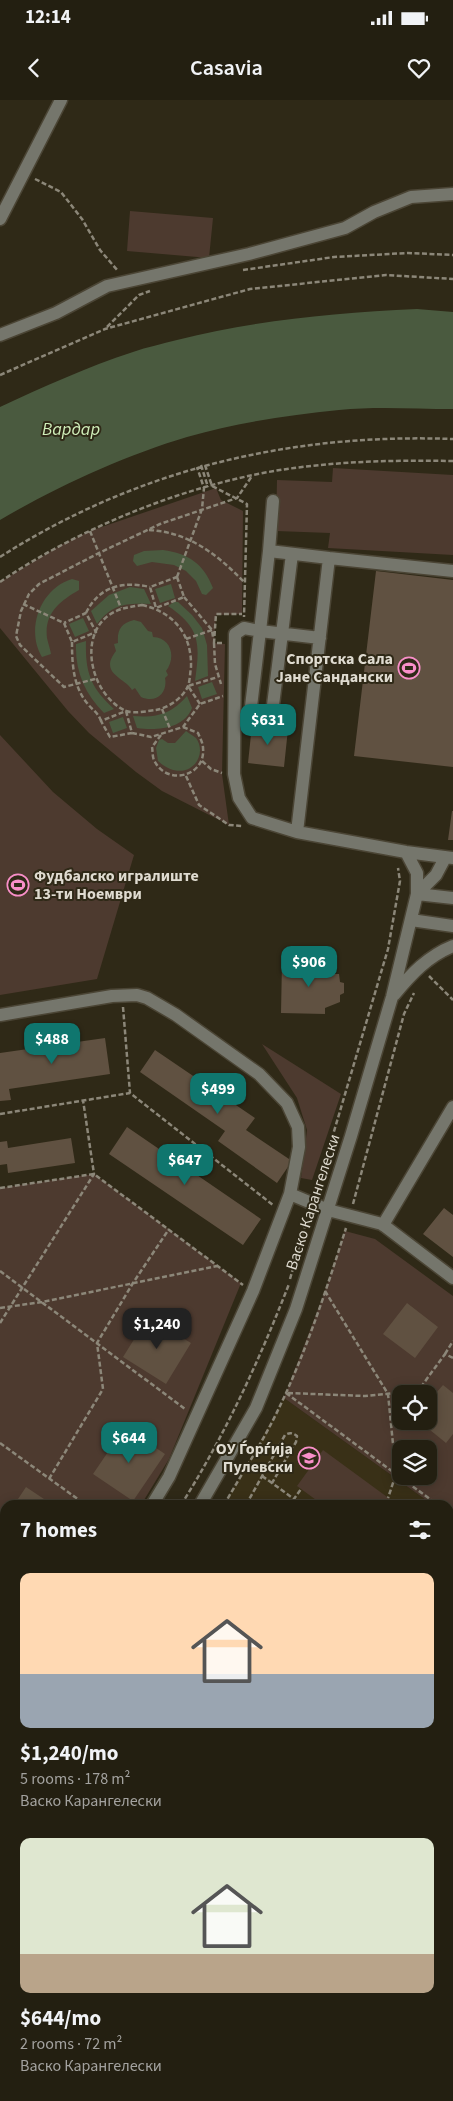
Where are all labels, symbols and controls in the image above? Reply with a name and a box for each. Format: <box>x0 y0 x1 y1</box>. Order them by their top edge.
text: 12:14 <box>25 4 71 31</box>
text: Casavia <box>190 52 263 84</box>
icon: back <box>20 54 48 82</box>
icon: heart <box>405 54 433 82</box>
water label: Вардар <box>42 417 100 442</box>
place label: Спортска Сала Јане Сандански <box>276 648 393 688</box>
sports icon: Спортска Сала Јане Сандански <box>397 656 421 680</box>
pin: $631 <box>238 704 298 746</box>
text: $631 <box>251 709 285 731</box>
place label: Фудбалско игралиште 13-ти Ноември <box>34 865 199 905</box>
sports icon: Фудбалско игралиште 13-ти Ноември <box>6 873 30 897</box>
pin: $906 <box>279 946 339 988</box>
text: $906 <box>292 951 326 973</box>
pin: $488 <box>22 1022 82 1065</box>
text: $488 <box>35 1028 69 1050</box>
pin: $499 <box>188 1072 248 1115</box>
text: $499 <box>201 1078 235 1100</box>
street label: Васко Карангелески <box>281 1131 345 1273</box>
pin: $647 <box>155 1144 215 1186</box>
text: $647 <box>168 1149 202 1171</box>
pin: $1,240 <box>116 1308 198 1350</box>
text: $1,240 <box>133 1313 181 1335</box>
map controls <box>392 1385 437 1485</box>
button: locate <box>392 1385 437 1430</box>
pin: $644 <box>99 1422 159 1464</box>
text: $644 <box>112 1427 146 1449</box>
place label: ОУ Ѓорѓија Пулевски <box>216 1438 293 1478</box>
button: layers <box>392 1440 437 1485</box>
school or university icon: ОУ Ѓорѓија Пулевски <box>297 1446 321 1470</box>
text: 7 homes <box>20 1515 97 1545</box>
icon: filters <box>406 1516 434 1544</box>
icon: home <box>182 1606 272 1696</box>
text: $1,240/mo <box>20 1738 119 1768</box>
text: 5 rooms · 178 m² <box>20 1768 130 1790</box>
text: Васко Карангелески <box>20 1790 162 1812</box>
icon: home <box>182 1871 272 1961</box>
text: $644/mo <box>20 2003 101 2033</box>
text: 2 rooms · 72 m² <box>20 2033 122 2055</box>
text: Васко Карангелески <box>20 2055 162 2077</box>

